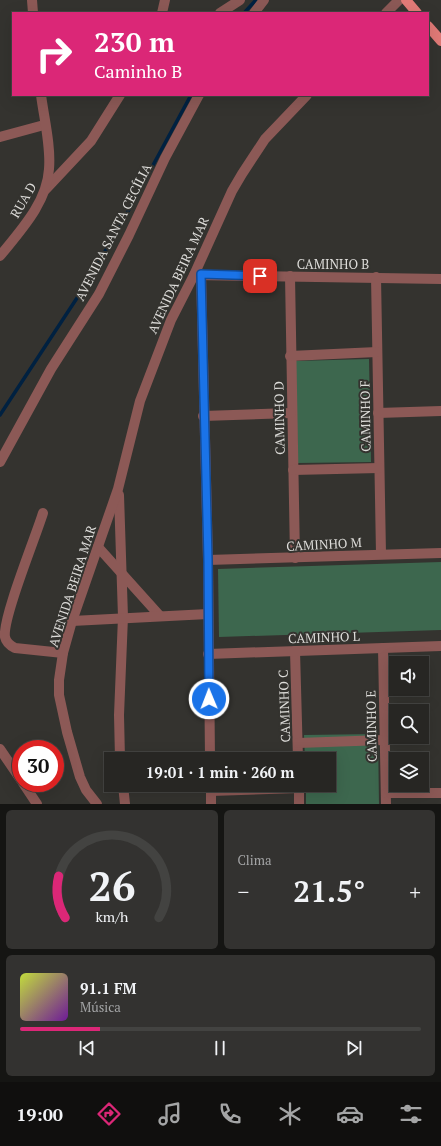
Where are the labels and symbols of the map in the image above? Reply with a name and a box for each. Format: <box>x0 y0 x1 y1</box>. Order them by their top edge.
street label: AVENIDA SANTA CECÍLIA <box>70 160 156 304</box>
street label: RUA D <box>6 179 40 221</box>
street label: AVENIDA BEIRA MAR <box>143 213 213 336</box>
street label: CAMINHO B <box>297 255 369 273</box>
pin <box>243 259 277 293</box>
street label: CAMINHO F <box>355 380 375 452</box>
street label: CAMINHO D <box>269 381 289 455</box>
street label: AVENIDA BEIRA MAR <box>44 522 100 649</box>
street label: CAMINHO M <box>286 533 362 555</box>
street label: CAMINHO L <box>288 627 360 647</box>
street label: CAMINHO C <box>274 669 294 743</box>
position arrow <box>188 678 230 720</box>
street label: CAMINHO E <box>361 690 381 762</box>
speed limit sign: 30 <box>12 740 64 792</box>

